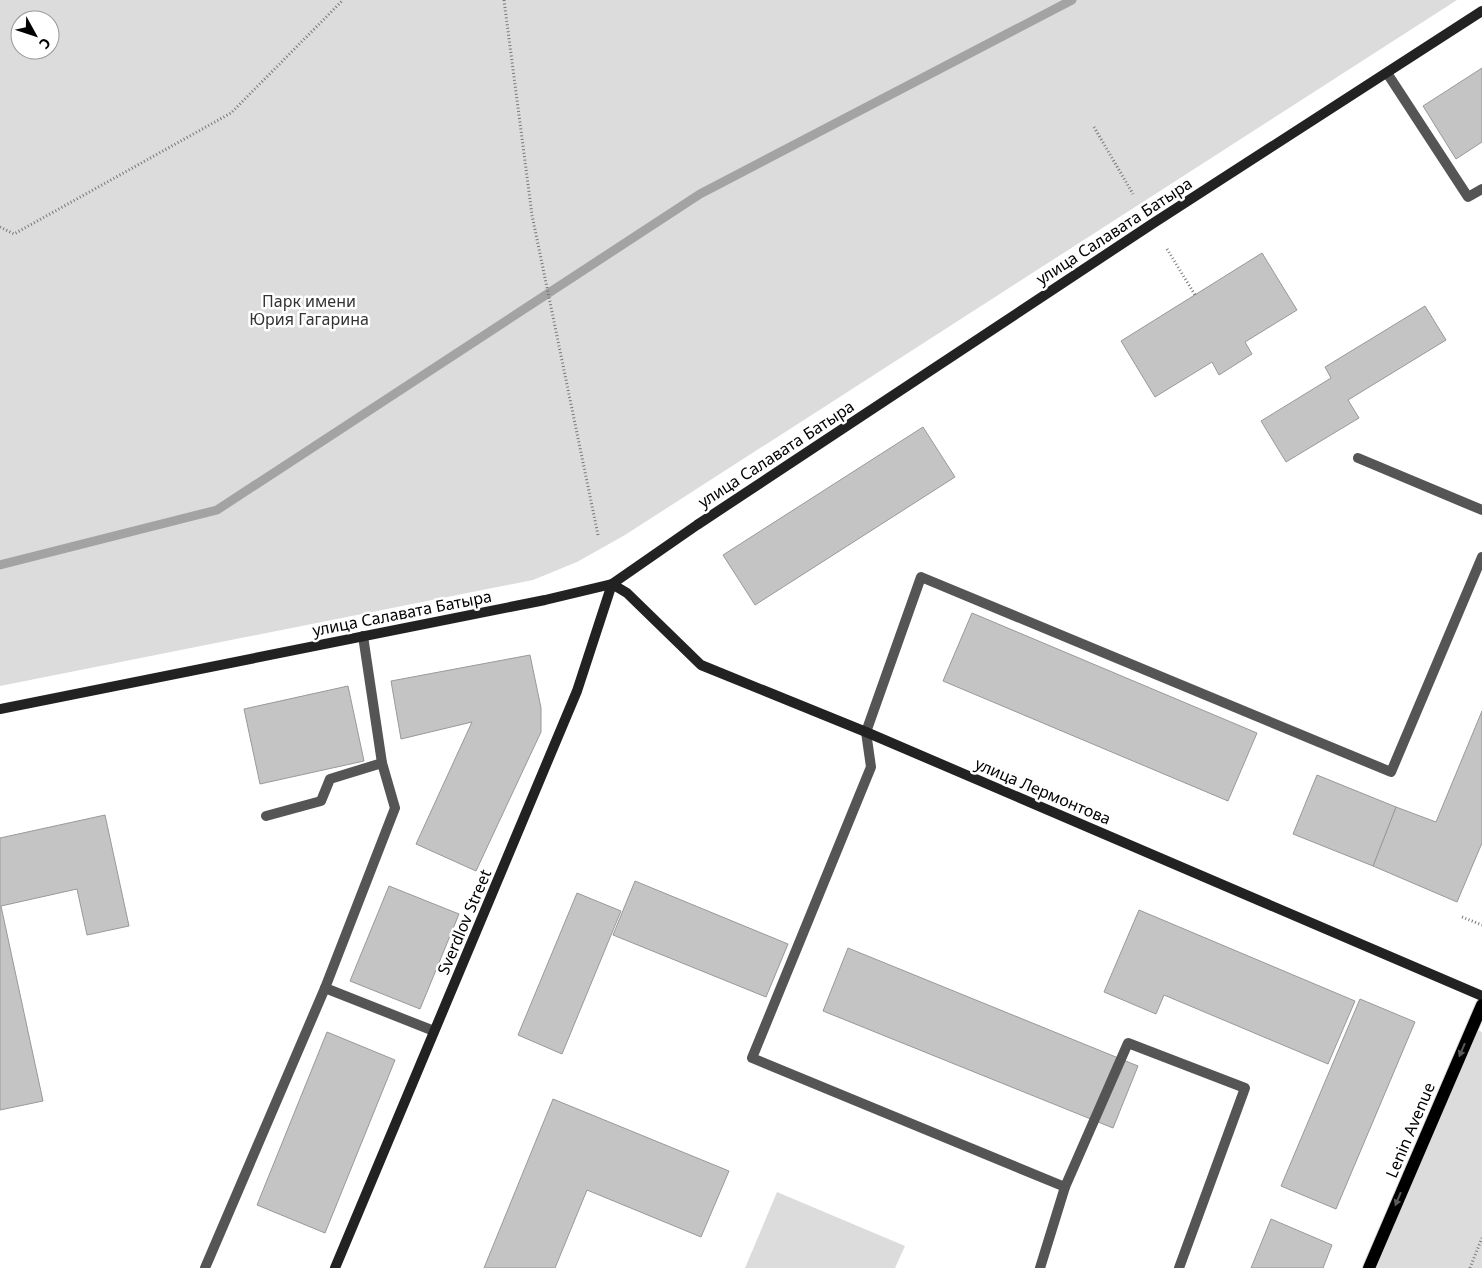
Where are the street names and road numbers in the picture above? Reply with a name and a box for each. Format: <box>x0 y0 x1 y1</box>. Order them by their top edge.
street label: улица Салавата Батыра <box>1032 172 1196 290</box>
street label: улица Салавата Батыра <box>694 395 858 513</box>
street label: улица Салавата Батыра <box>311 585 493 641</box>
street label: улица Лермонтова <box>972 752 1114 830</box>
street label: Sverdlov Street <box>432 866 496 978</box>
street label: Lenin Avenue <box>1380 1079 1440 1181</box>

